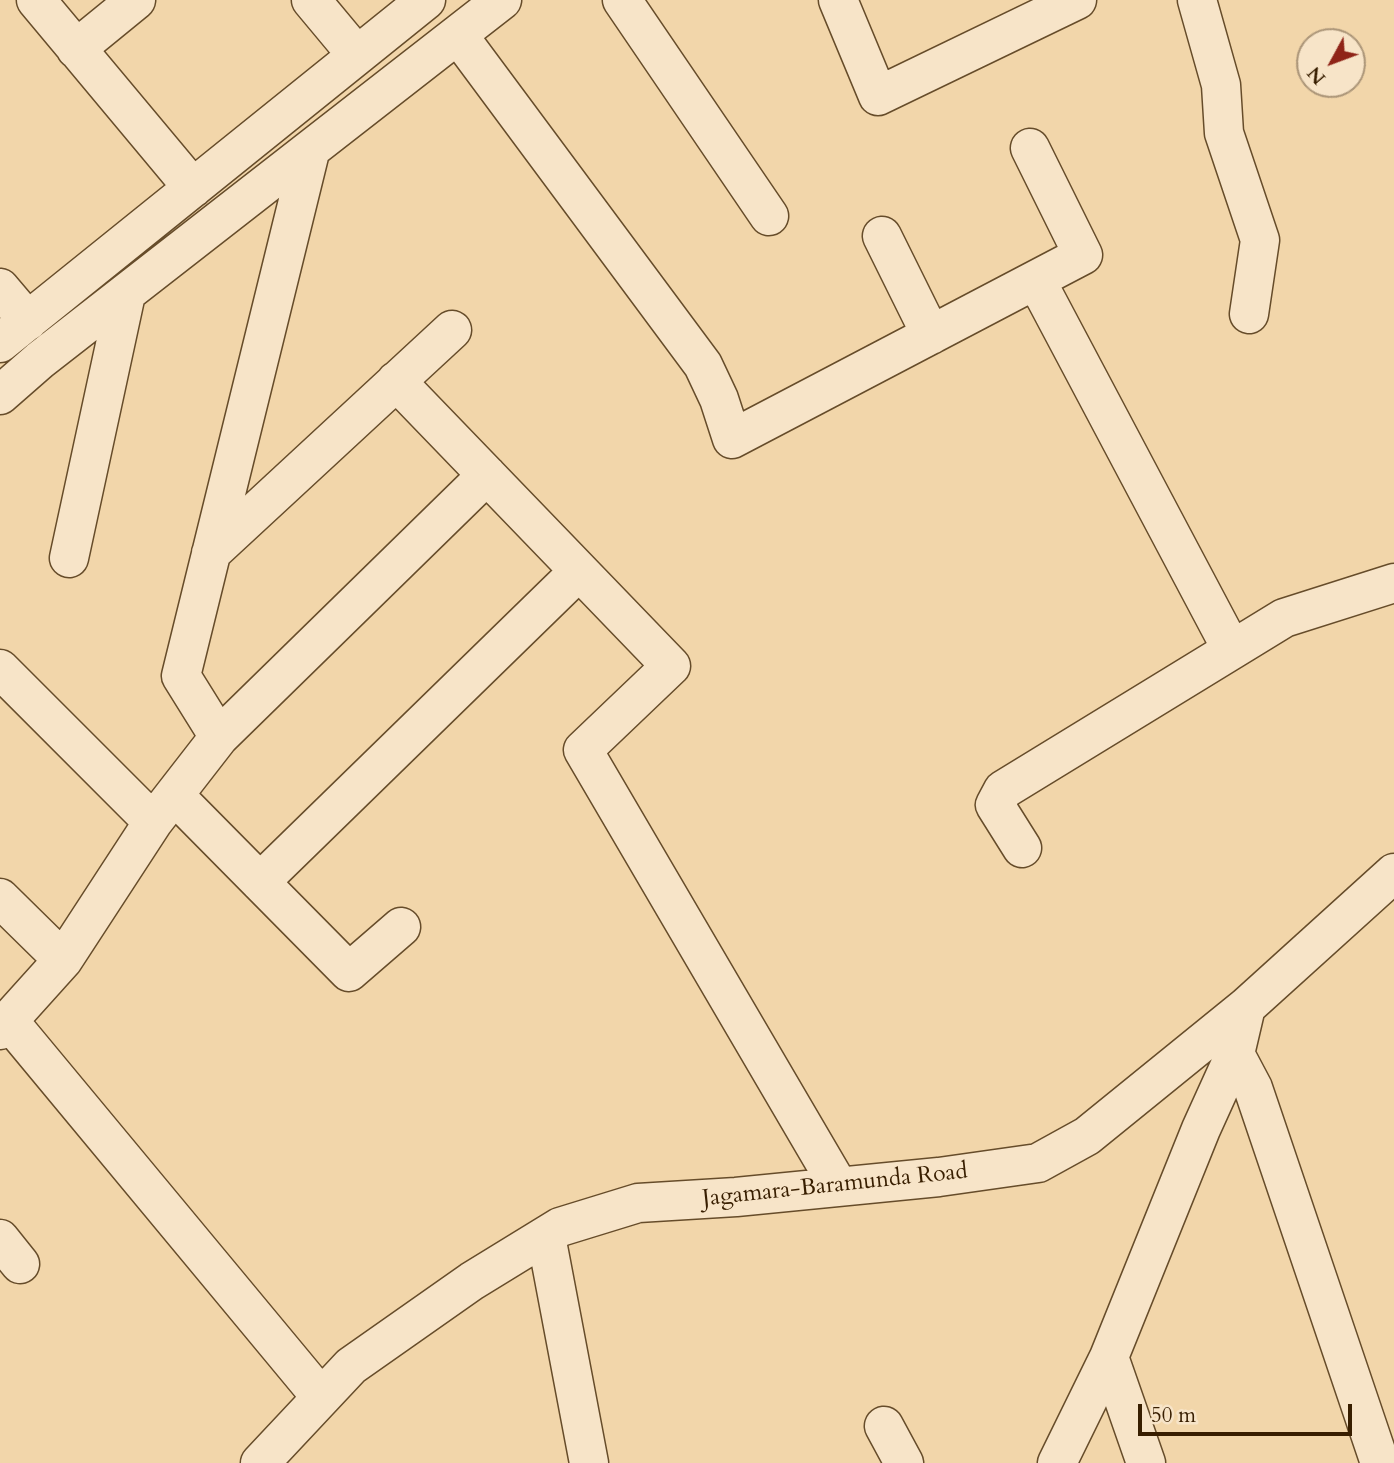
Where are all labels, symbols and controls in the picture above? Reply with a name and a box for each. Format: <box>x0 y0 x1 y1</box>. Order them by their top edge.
north arrow <box>1296 28 1366 98</box>
text: N <box>1301 61 1332 90</box>
street label: Jagamara-Baramunda Road <box>701 1158 969 1214</box>
scale bar <box>1142 1390 1356 1434</box>
text: 50 m <box>1151 1401 1196 1430</box>

